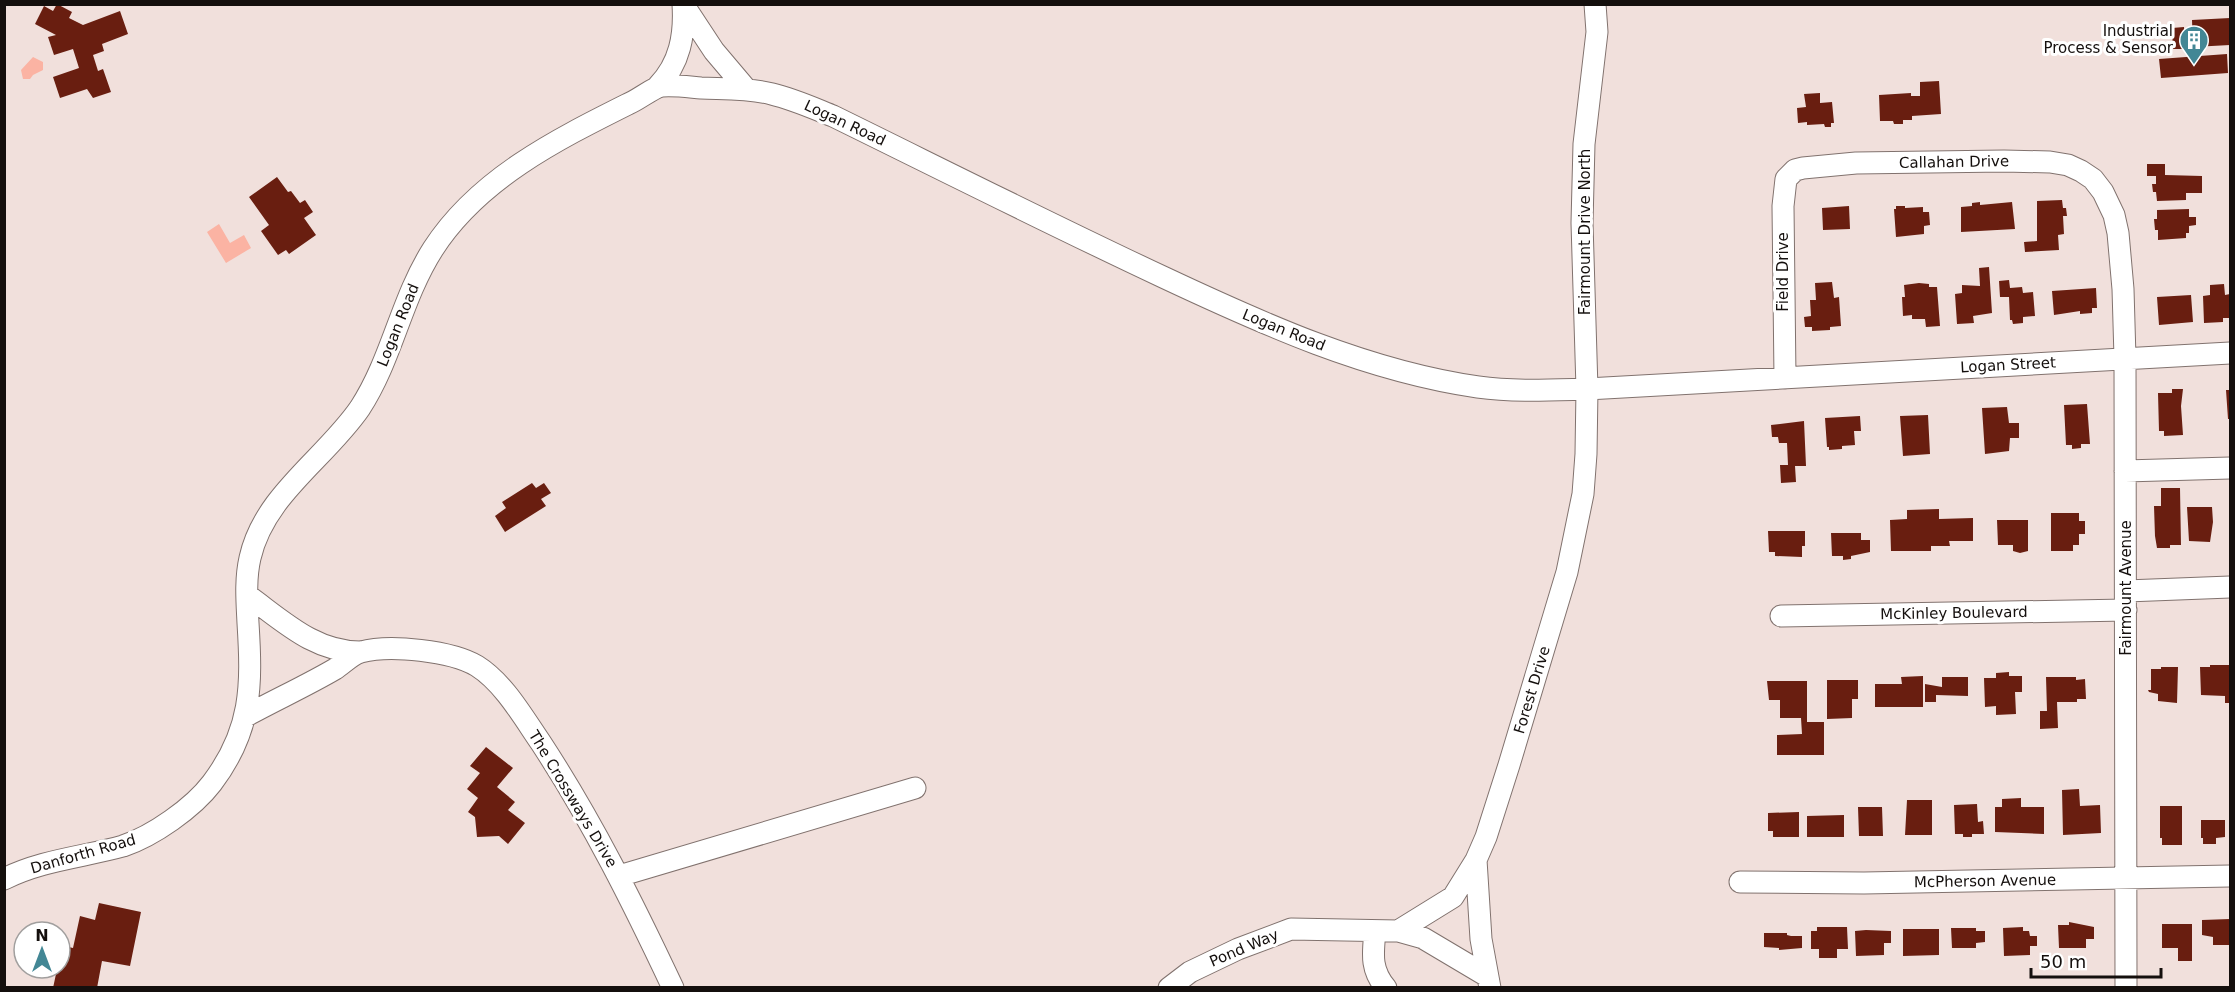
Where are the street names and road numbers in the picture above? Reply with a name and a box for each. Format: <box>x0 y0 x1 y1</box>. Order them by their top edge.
street label: Logan Road <box>801 96 889 150</box>
street label: Fairmount Drive North <box>1576 149 1594 315</box>
street label: Callahan Drive <box>1899 152 2009 172</box>
street label: Field Drive <box>1774 232 1792 312</box>
street label: Logan Road <box>373 281 423 369</box>
street label: Logan Road <box>1240 305 1328 355</box>
street label: Logan Street <box>1960 353 2056 376</box>
street label: Fairmount Avenue <box>2117 520 2135 656</box>
street label: McKinley Boulevard <box>1880 603 2028 623</box>
street label: Forest Drive <box>1510 644 1554 736</box>
street label: The Crossways Drive <box>524 726 621 871</box>
street label: Danforth Road <box>28 830 138 878</box>
street label: McPherson Avenue <box>1914 871 2056 891</box>
street label: Pond Way <box>1207 925 1281 971</box>

